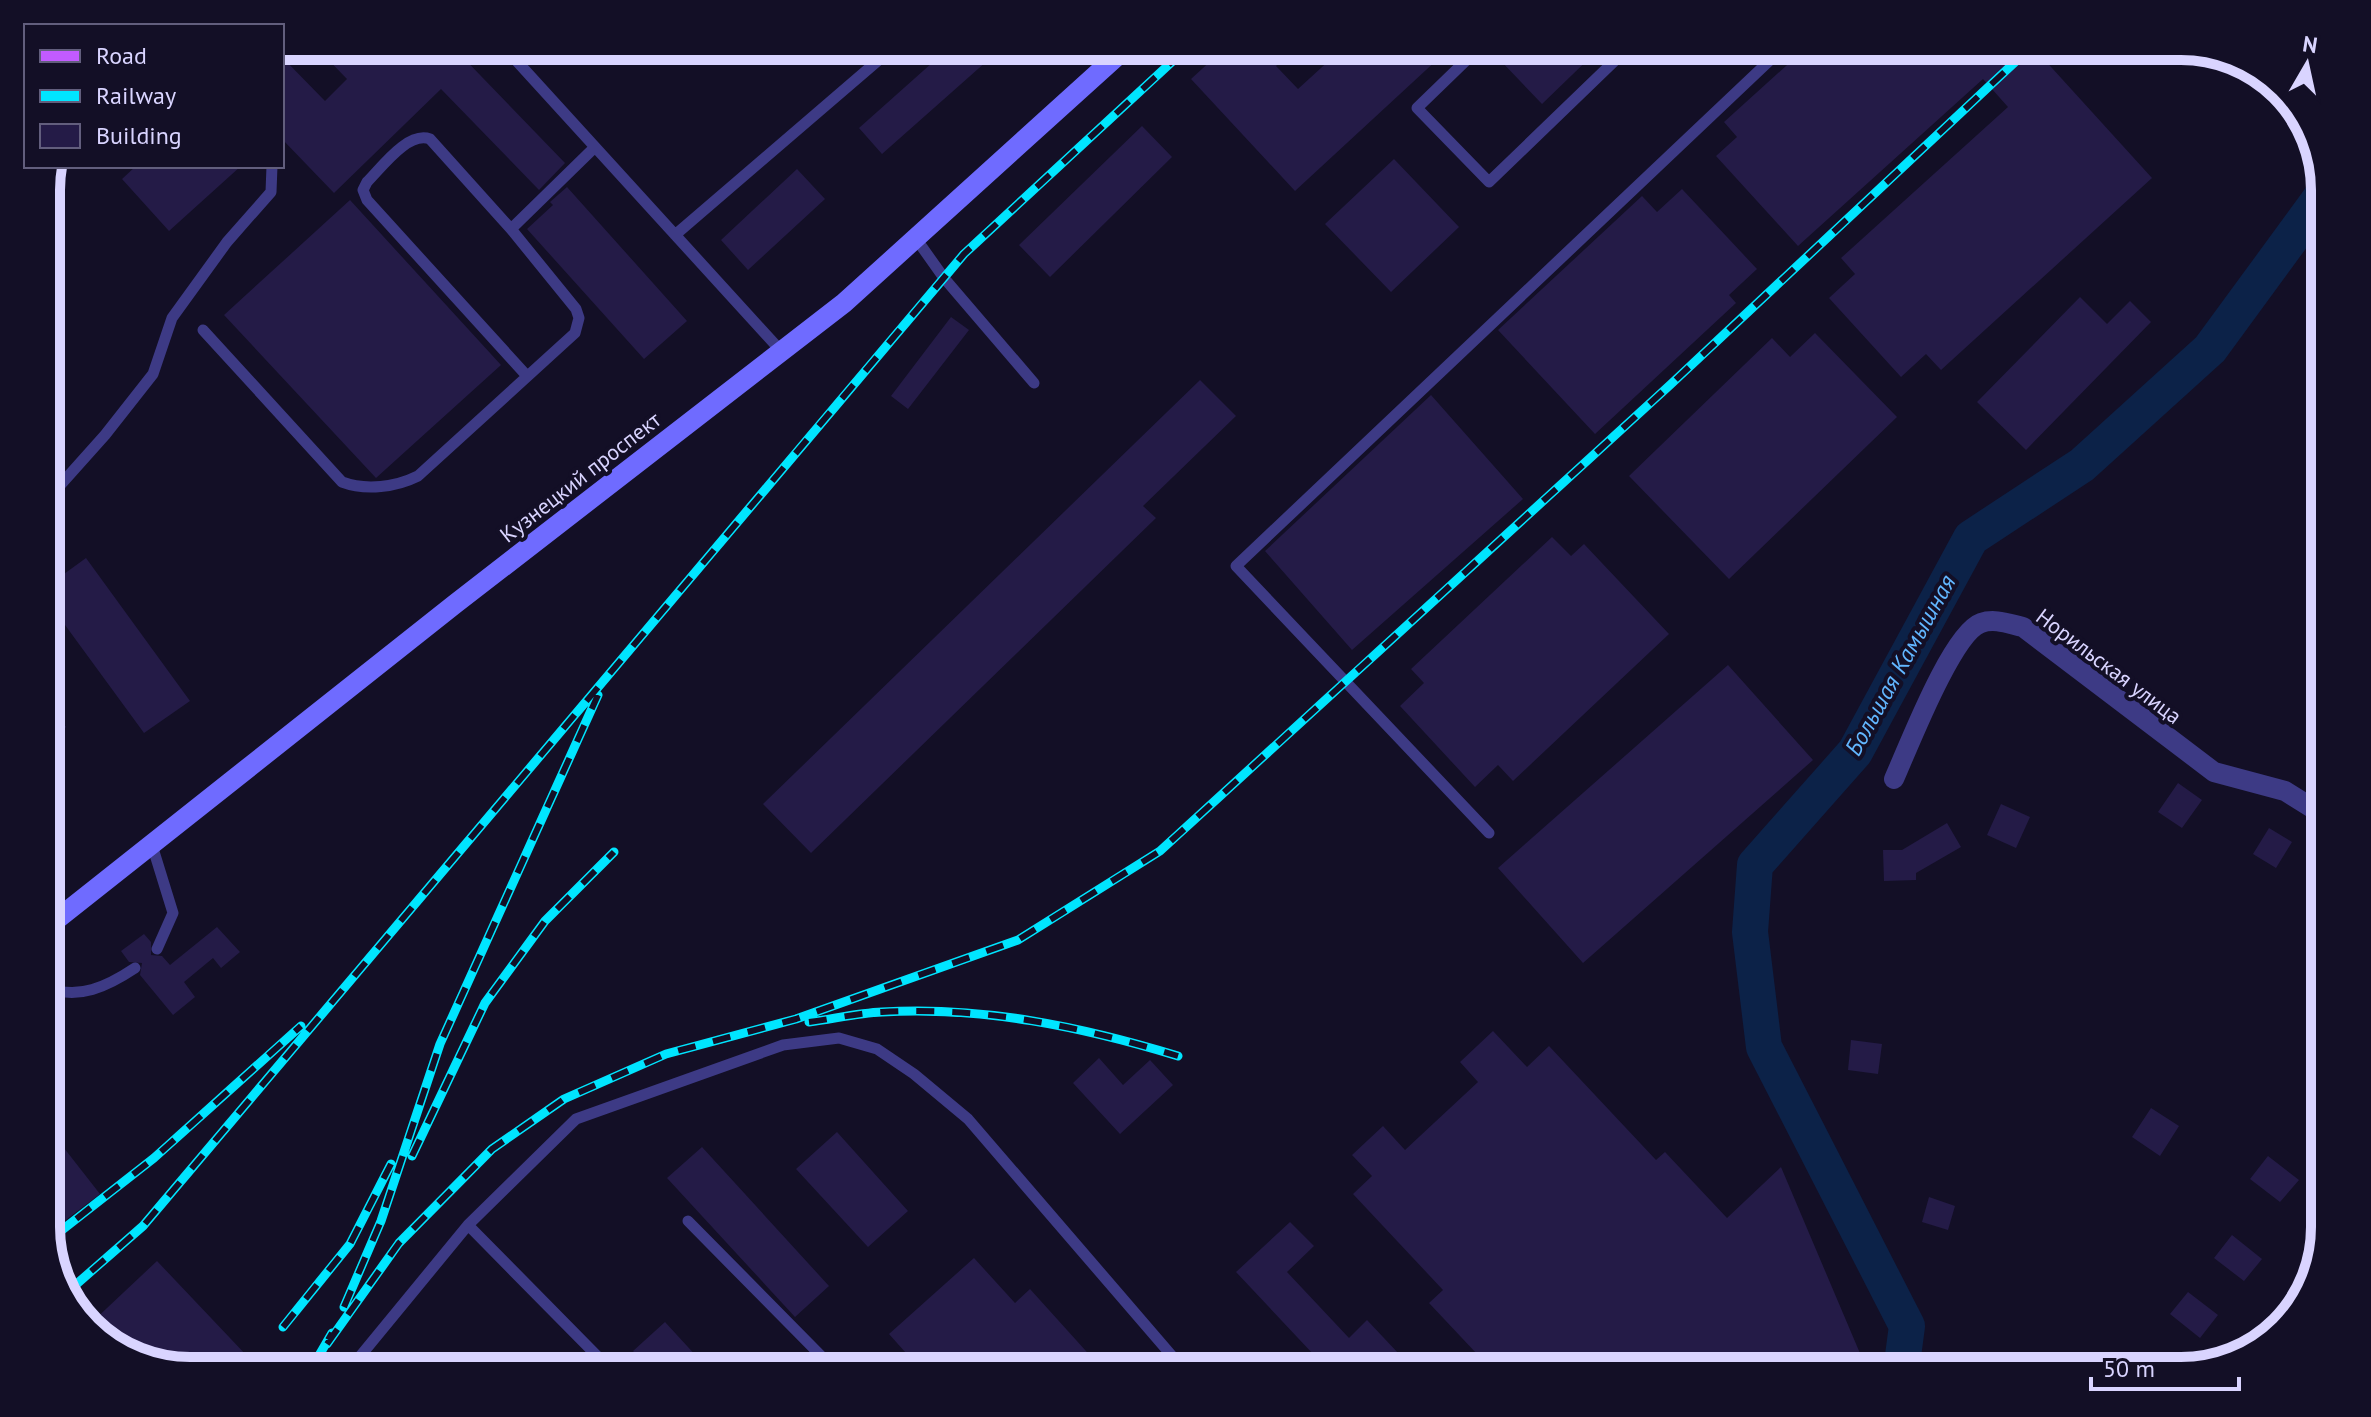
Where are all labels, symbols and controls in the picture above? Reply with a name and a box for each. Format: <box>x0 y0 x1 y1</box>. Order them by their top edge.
legend <box>24 24 284 168</box>
north arrow <box>2267 24 2347 104</box>
text: N <box>2301 29 2319 59</box>
text: Road <box>96 40 147 71</box>
text: Railway <box>96 80 176 111</box>
text: Building <box>96 120 182 151</box>
street label: Кузнецкий проспект <box>494 405 666 549</box>
water label: Большая Камышная <box>1837 569 1963 761</box>
street label: Норильская улица <box>2031 602 2187 730</box>
scale bar <box>2091 1341 2239 1391</box>
text: 50 m <box>2103 1353 2155 1384</box>

